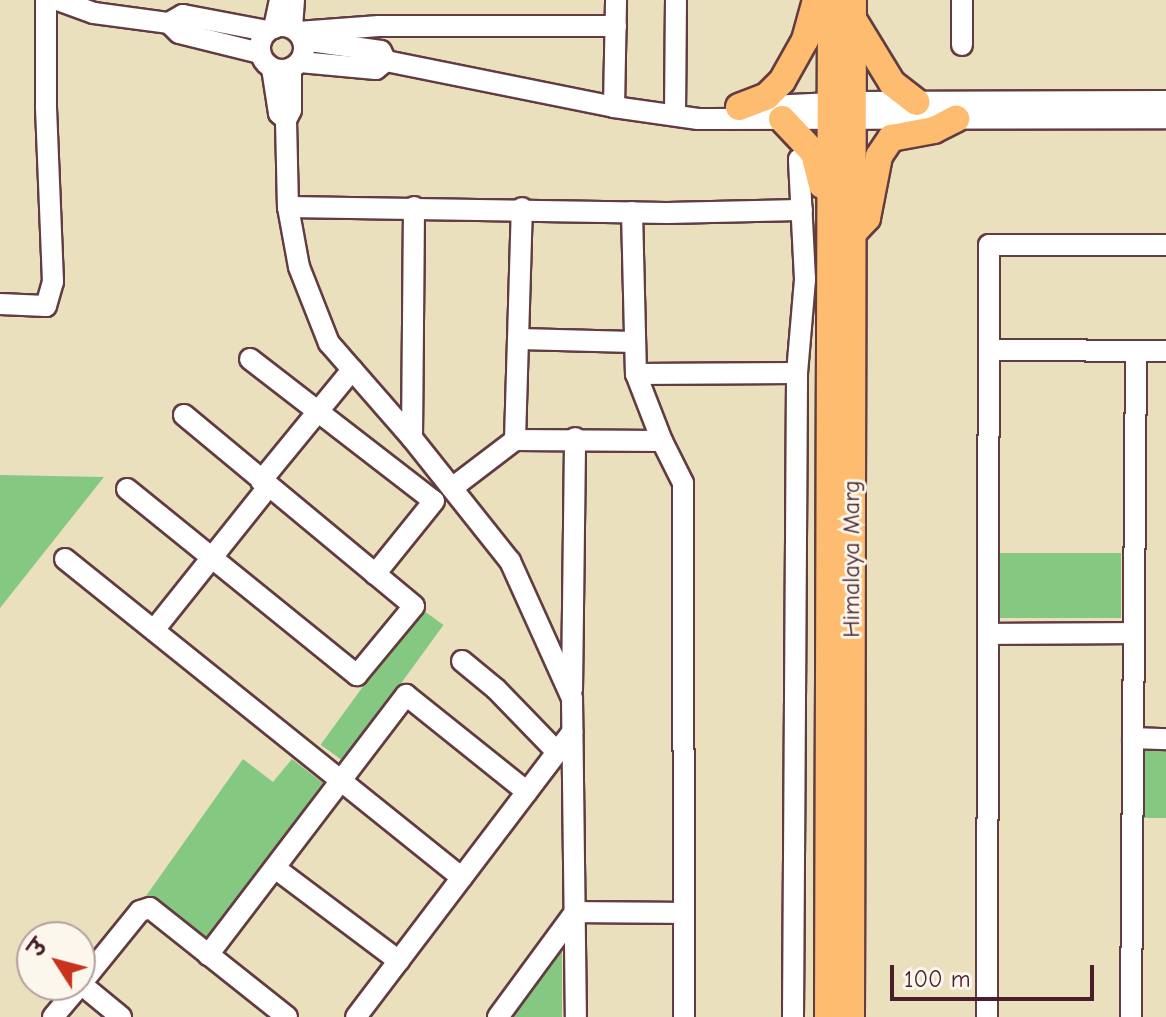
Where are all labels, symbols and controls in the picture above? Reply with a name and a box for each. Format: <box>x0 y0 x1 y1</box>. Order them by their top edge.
street label: Himalaya Marg <box>838 480 866 638</box>
north arrow <box>16 921 96 1001</box>
text: उ <box>23 934 53 962</box>
scale bar <box>894 949 1098 999</box>
text: 100 m <box>904 965 971 993</box>

